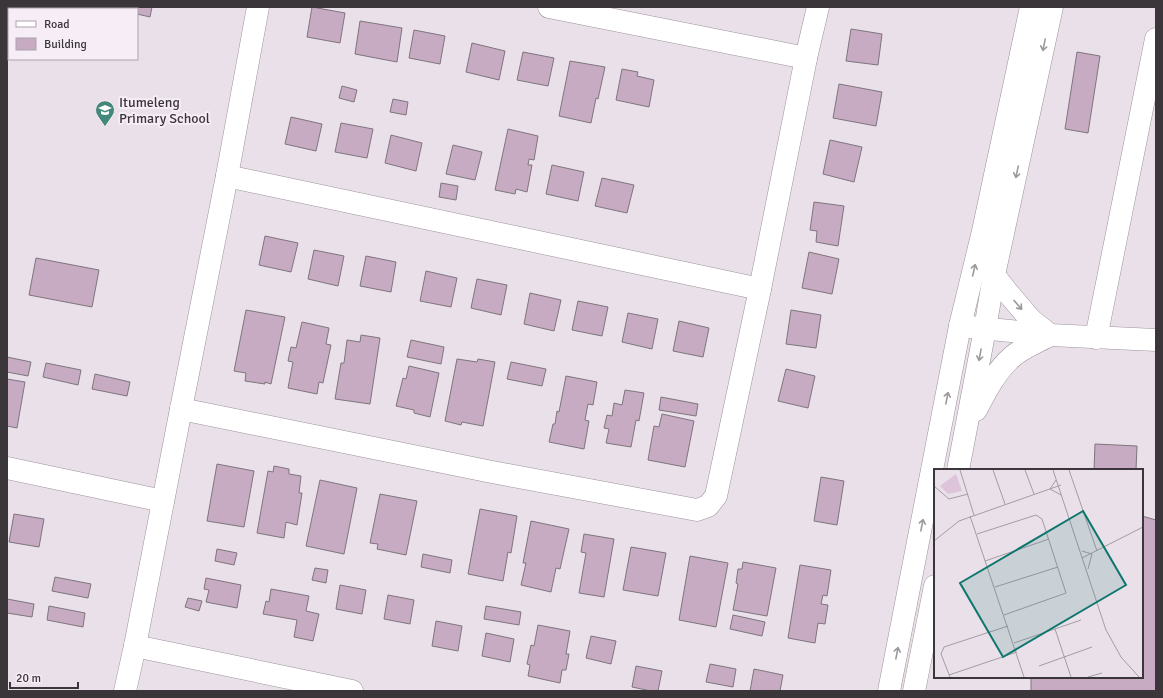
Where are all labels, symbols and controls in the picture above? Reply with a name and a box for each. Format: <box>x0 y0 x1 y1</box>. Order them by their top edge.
legend <box>8 8 138 60</box>
text: Road <box>44 17 70 32</box>
text: Building <box>44 37 87 52</box>
one-way arrow <box>1039 38 1047 51</box>
place label: Itumeleng Primary School <box>119 94 210 127</box>
school or university icon: Itumeleng Primary School <box>94 99 116 127</box>
one-way arrow <box>1012 165 1020 178</box>
one-way arrow <box>970 264 978 277</box>
one-way arrow <box>1014 300 1023 311</box>
one-way arrow <box>976 348 984 361</box>
one-way arrow <box>943 391 951 404</box>
inset map <box>934 469 1143 678</box>
one-way arrow <box>918 519 926 532</box>
one-way arrow <box>894 647 902 660</box>
scale bar <box>10 664 78 690</box>
text: 20 m <box>16 671 41 686</box>

